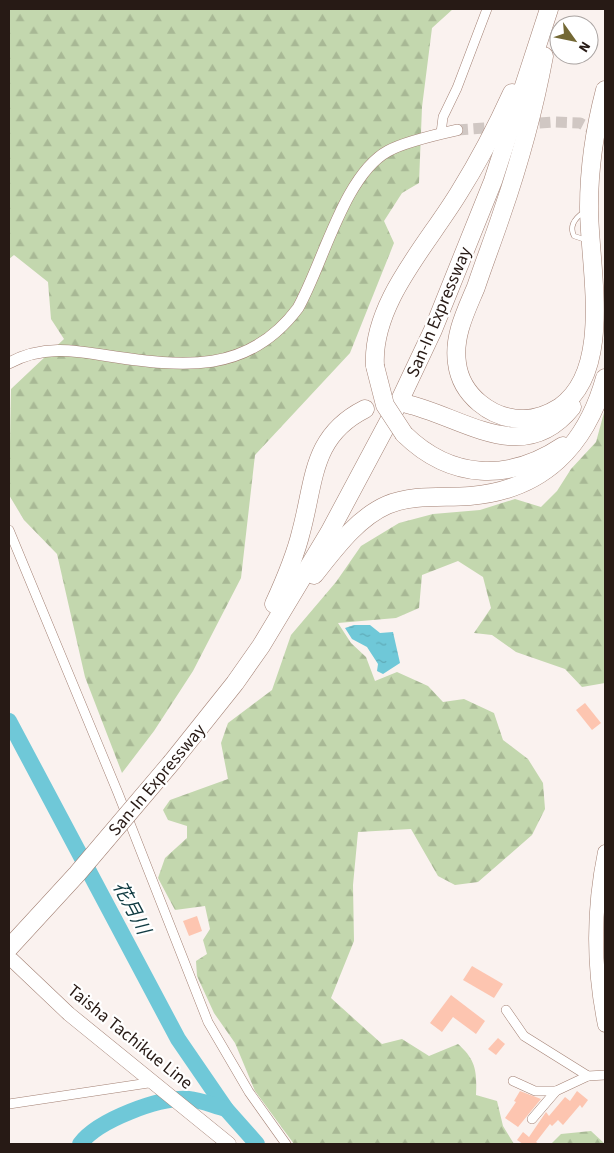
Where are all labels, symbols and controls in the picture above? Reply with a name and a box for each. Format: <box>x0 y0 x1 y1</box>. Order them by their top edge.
north arrow <box>549 15 599 65</box>
text: N <box>573 37 595 56</box>
street label: San-In Expressway <box>400 242 478 381</box>
street label: San-In Expressway <box>103 718 212 841</box>
water label: 花月川 <box>106 876 157 941</box>
street label: Taisha Tachikue Line <box>62 979 198 1095</box>

